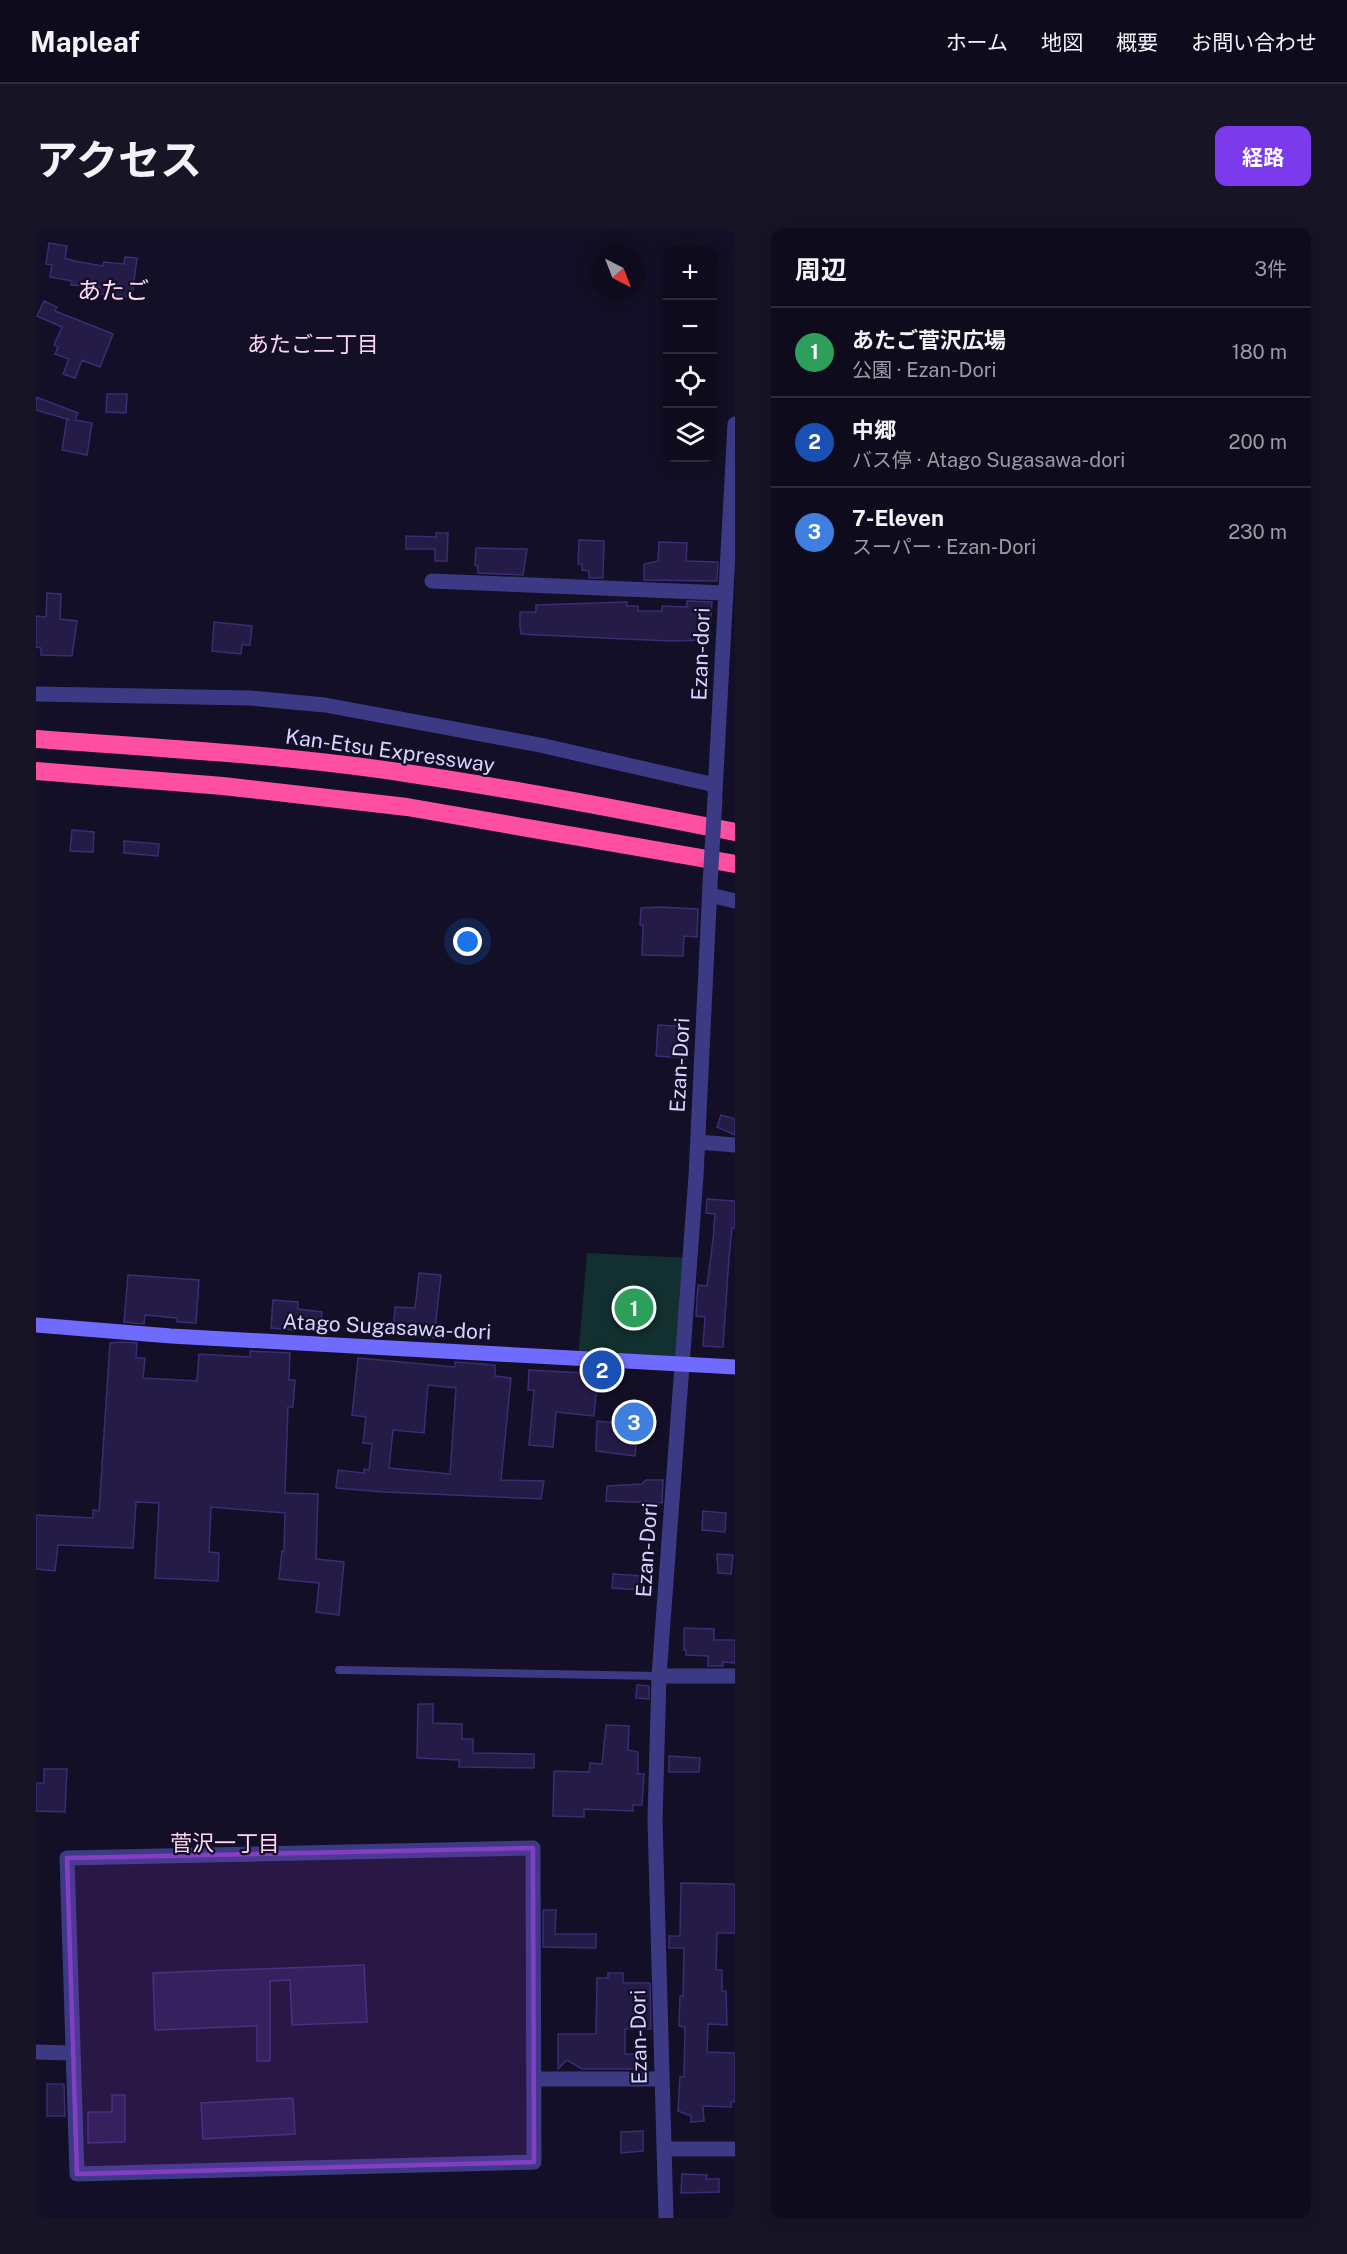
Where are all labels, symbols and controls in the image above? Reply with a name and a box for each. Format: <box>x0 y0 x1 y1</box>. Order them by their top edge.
text: Mapleaf <box>30 25 140 58</box>
text: ホーム <box>946 30 1008 55</box>
text: 地図 <box>1041 30 1083 55</box>
text: 概要 <box>1116 30 1158 55</box>
text: お問い合わせ <box>1191 30 1317 55</box>
button: 経路 <box>1215 126 1311 186</box>
text: アクセス <box>36 135 202 184</box>
north arrow <box>591 246 645 300</box>
map controls <box>663 246 717 462</box>
button: + <box>663 246 717 300</box>
text: 周辺 <box>795 254 847 285</box>
text: 3件 <box>1254 257 1287 281</box>
district label: あたご <box>77 276 149 304</box>
button: − <box>663 300 717 354</box>
text: あたご菅沢広場 <box>852 327 1006 353</box>
district label: あたご二丁目 <box>247 331 379 357</box>
text: 1 <box>810 340 819 364</box>
text: 180 m <box>1232 340 1287 364</box>
button: locate <box>663 354 717 408</box>
text: 公園 · Ezan-Dori <box>852 358 996 382</box>
button: layers <box>663 408 717 462</box>
text: 中郷 <box>852 417 896 443</box>
text: 2 <box>808 430 821 454</box>
text: 200 m <box>1229 430 1287 454</box>
text: バス停 · Atago Sugasawa-dori <box>852 448 1125 472</box>
text: 7-Eleven <box>852 505 944 531</box>
text: 3 <box>808 520 821 544</box>
text: 230 m <box>1228 520 1287 544</box>
text: スーパー · Ezan-Dori <box>852 535 1036 559</box>
street label: Ezan-dori <box>686 607 715 701</box>
street label: Kan-Etsu Expressway <box>284 723 496 778</box>
your location <box>453 927 482 956</box>
street label: Ezan-Dori <box>665 1017 694 1113</box>
pin: 1 <box>614 1286 654 1330</box>
street label: Atago Sugasawa-dori <box>282 1309 492 1344</box>
pin: 2 <box>582 1348 622 1392</box>
pin: 3 <box>614 1400 654 1444</box>
street label: Ezan-Dori <box>631 1502 662 1598</box>
district label: 菅沢一丁目 <box>170 1830 280 1856</box>
street label: Ezan-Dori <box>625 1989 652 2085</box>

